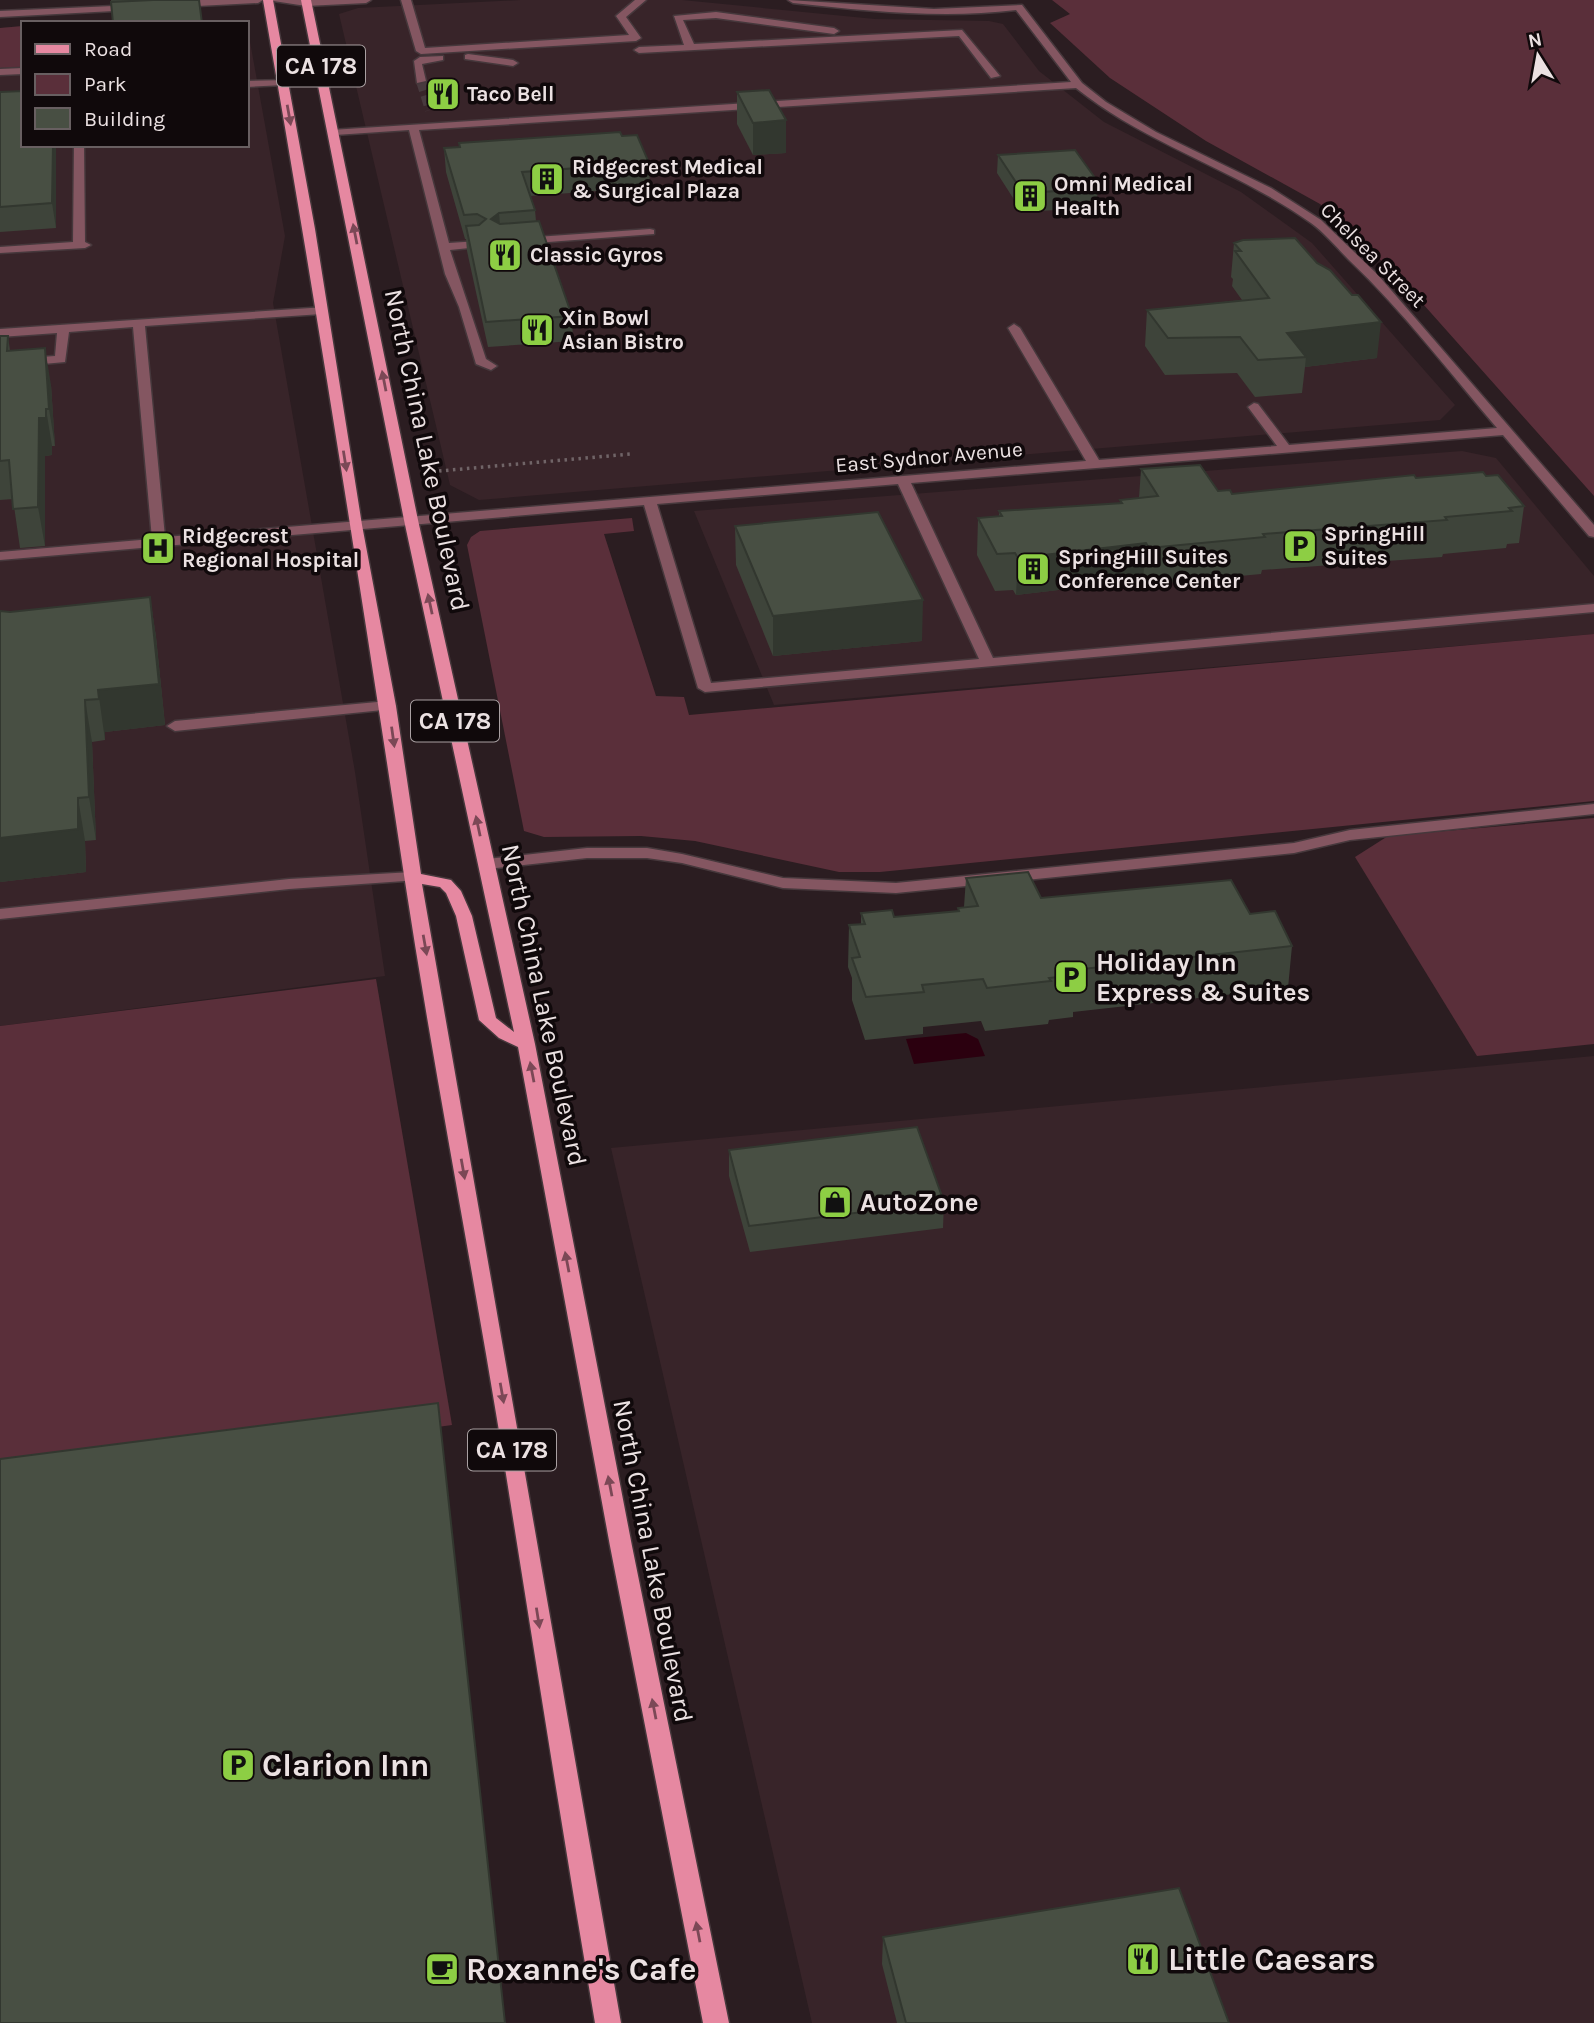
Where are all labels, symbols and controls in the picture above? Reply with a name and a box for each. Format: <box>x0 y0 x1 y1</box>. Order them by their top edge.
legend <box>21 21 248 147</box>
north arrow <box>1503 21 1573 91</box>
text: N <box>1526 28 1544 52</box>
text: Road <box>84 37 132 61</box>
road number: CA 178 <box>277 46 365 86</box>
text: Park <box>84 72 127 96</box>
restaurant icon: Taco Bell <box>424 75 462 113</box>
place label: Taco Bell <box>467 82 554 106</box>
one-way arrow <box>284 104 295 126</box>
text: Building <box>84 107 165 131</box>
place label: Ridgecrest Medical & Surgical Plaza <box>572 155 763 203</box>
building icon: Ridgecrest Medical & Surgical Plaza <box>528 160 566 198</box>
place label: Omni Medical Health <box>1054 172 1193 220</box>
building icon: Omni Medical Health <box>1011 177 1049 215</box>
street label: Chelsea Street <box>1316 198 1430 312</box>
one-way arrow <box>349 223 360 245</box>
restaurant icon: Classic Gyros <box>486 236 524 274</box>
place label: Classic Gyros <box>530 243 663 267</box>
street label: North China Lake Boulevard <box>378 286 476 614</box>
place label: Xin Bowl Asian Bistro <box>562 306 684 354</box>
restaurant icon: Xin Bowl Asian Bistro <box>518 311 556 349</box>
one-way arrow <box>378 370 389 392</box>
street label: East Sydnor Avenue <box>834 437 1024 477</box>
one-way arrow <box>340 450 351 472</box>
place label: SpringHill Suites <box>1324 522 1425 570</box>
place label: Ridgecrest Regional Hospital <box>182 524 359 572</box>
parking icon: SpringHill Suites <box>1281 527 1319 565</box>
hospital icon: Ridgecrest Regional Hospital <box>139 529 177 567</box>
place label: SpringHill Suites Conference Center <box>1058 545 1241 593</box>
building icon: SpringHill Suites Conference Center <box>1014 550 1052 588</box>
one-way arrow <box>424 593 435 615</box>
road number: CA 178 <box>411 700 499 742</box>
one-way arrow <box>388 726 399 748</box>
one-way arrow <box>473 815 484 837</box>
street label: North China Lake Boulevard <box>495 841 593 1169</box>
one-way arrow <box>420 934 431 956</box>
place label: Holiday Inn Express & Suites <box>1096 947 1310 1008</box>
parking icon: Holiday Inn Express & Suites <box>1052 958 1090 996</box>
one-way arrow <box>526 1061 537 1083</box>
one-way arrow <box>458 1158 469 1180</box>
shop icon: AutoZone <box>816 1183 854 1221</box>
place label: AutoZone <box>860 1187 979 1218</box>
one-way arrow <box>562 1251 573 1273</box>
one-way arrow <box>497 1382 508 1404</box>
street label: North China Lake Boulevard <box>606 1397 700 1725</box>
road number: CA 178 <box>468 1430 556 1470</box>
one-way arrow <box>604 1475 615 1497</box>
one-way arrow <box>533 1607 544 1629</box>
one-way arrow <box>648 1698 659 1720</box>
parking icon: Clarion Inn <box>219 1746 257 1784</box>
place label: Clarion Inn <box>262 1747 430 1784</box>
one-way arrow <box>693 1921 704 1943</box>
restaurant icon: Little Caesars <box>1124 1940 1162 1978</box>
place label: Little Caesars <box>1168 1941 1375 1978</box>
cafe icon: Roxanne's Cafe <box>423 1950 461 1988</box>
place label: Roxanne's Cafe <box>466 1951 696 1988</box>

